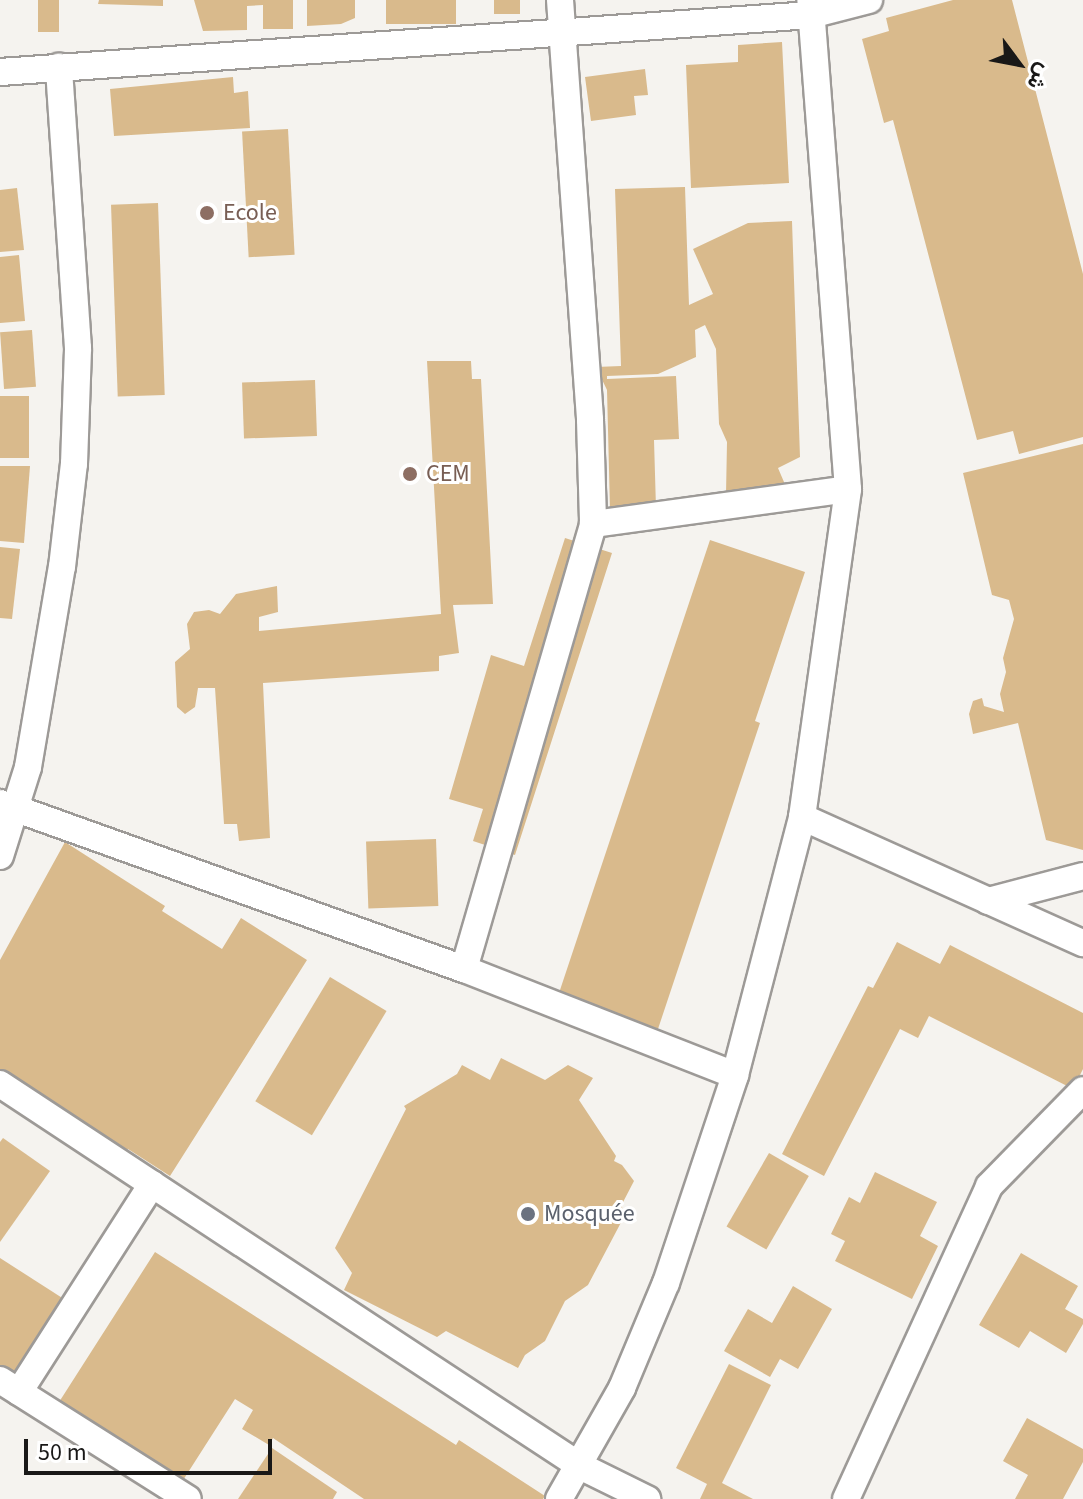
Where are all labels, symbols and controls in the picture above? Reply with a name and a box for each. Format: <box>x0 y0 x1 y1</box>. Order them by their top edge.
north arrow <box>979 24 1059 104</box>
text: ش <box>1019 57 1060 96</box>
place label: Ecole <box>223 199 277 227</box>
marker: Ecole <box>198 204 216 222</box>
place label: CEM <box>426 460 470 488</box>
marker: CEM <box>401 465 419 483</box>
place label: Mosquée <box>544 1200 635 1228</box>
marker: Mosquée <box>519 1205 537 1223</box>
scale bar <box>28 1423 276 1473</box>
text: 50 m <box>38 1435 87 1470</box>

